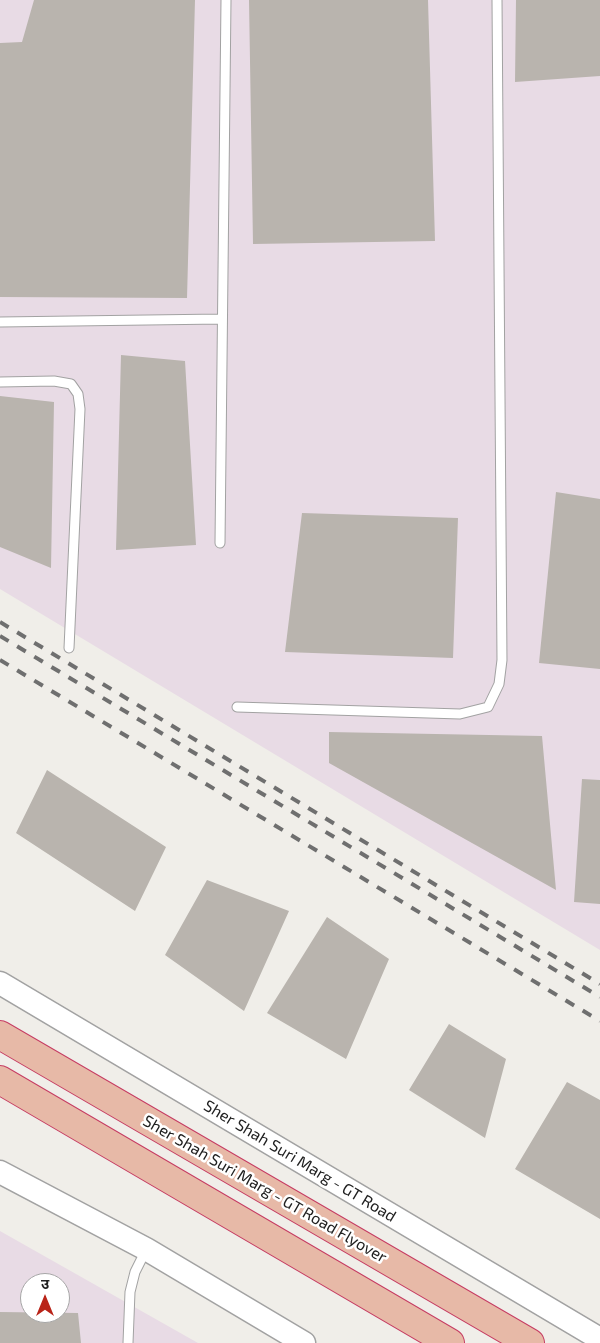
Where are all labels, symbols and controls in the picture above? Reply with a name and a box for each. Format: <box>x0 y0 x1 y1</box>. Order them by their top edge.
street label: Sher Shah Suri Marg - GT Road <box>200 1096 400 1226</box>
street label: Sher Shah Suri Marg - GT Road Flyover <box>140 1111 390 1267</box>
north arrow <box>20 1273 70 1323</box>
text: उ <box>41 1275 49 1292</box>

